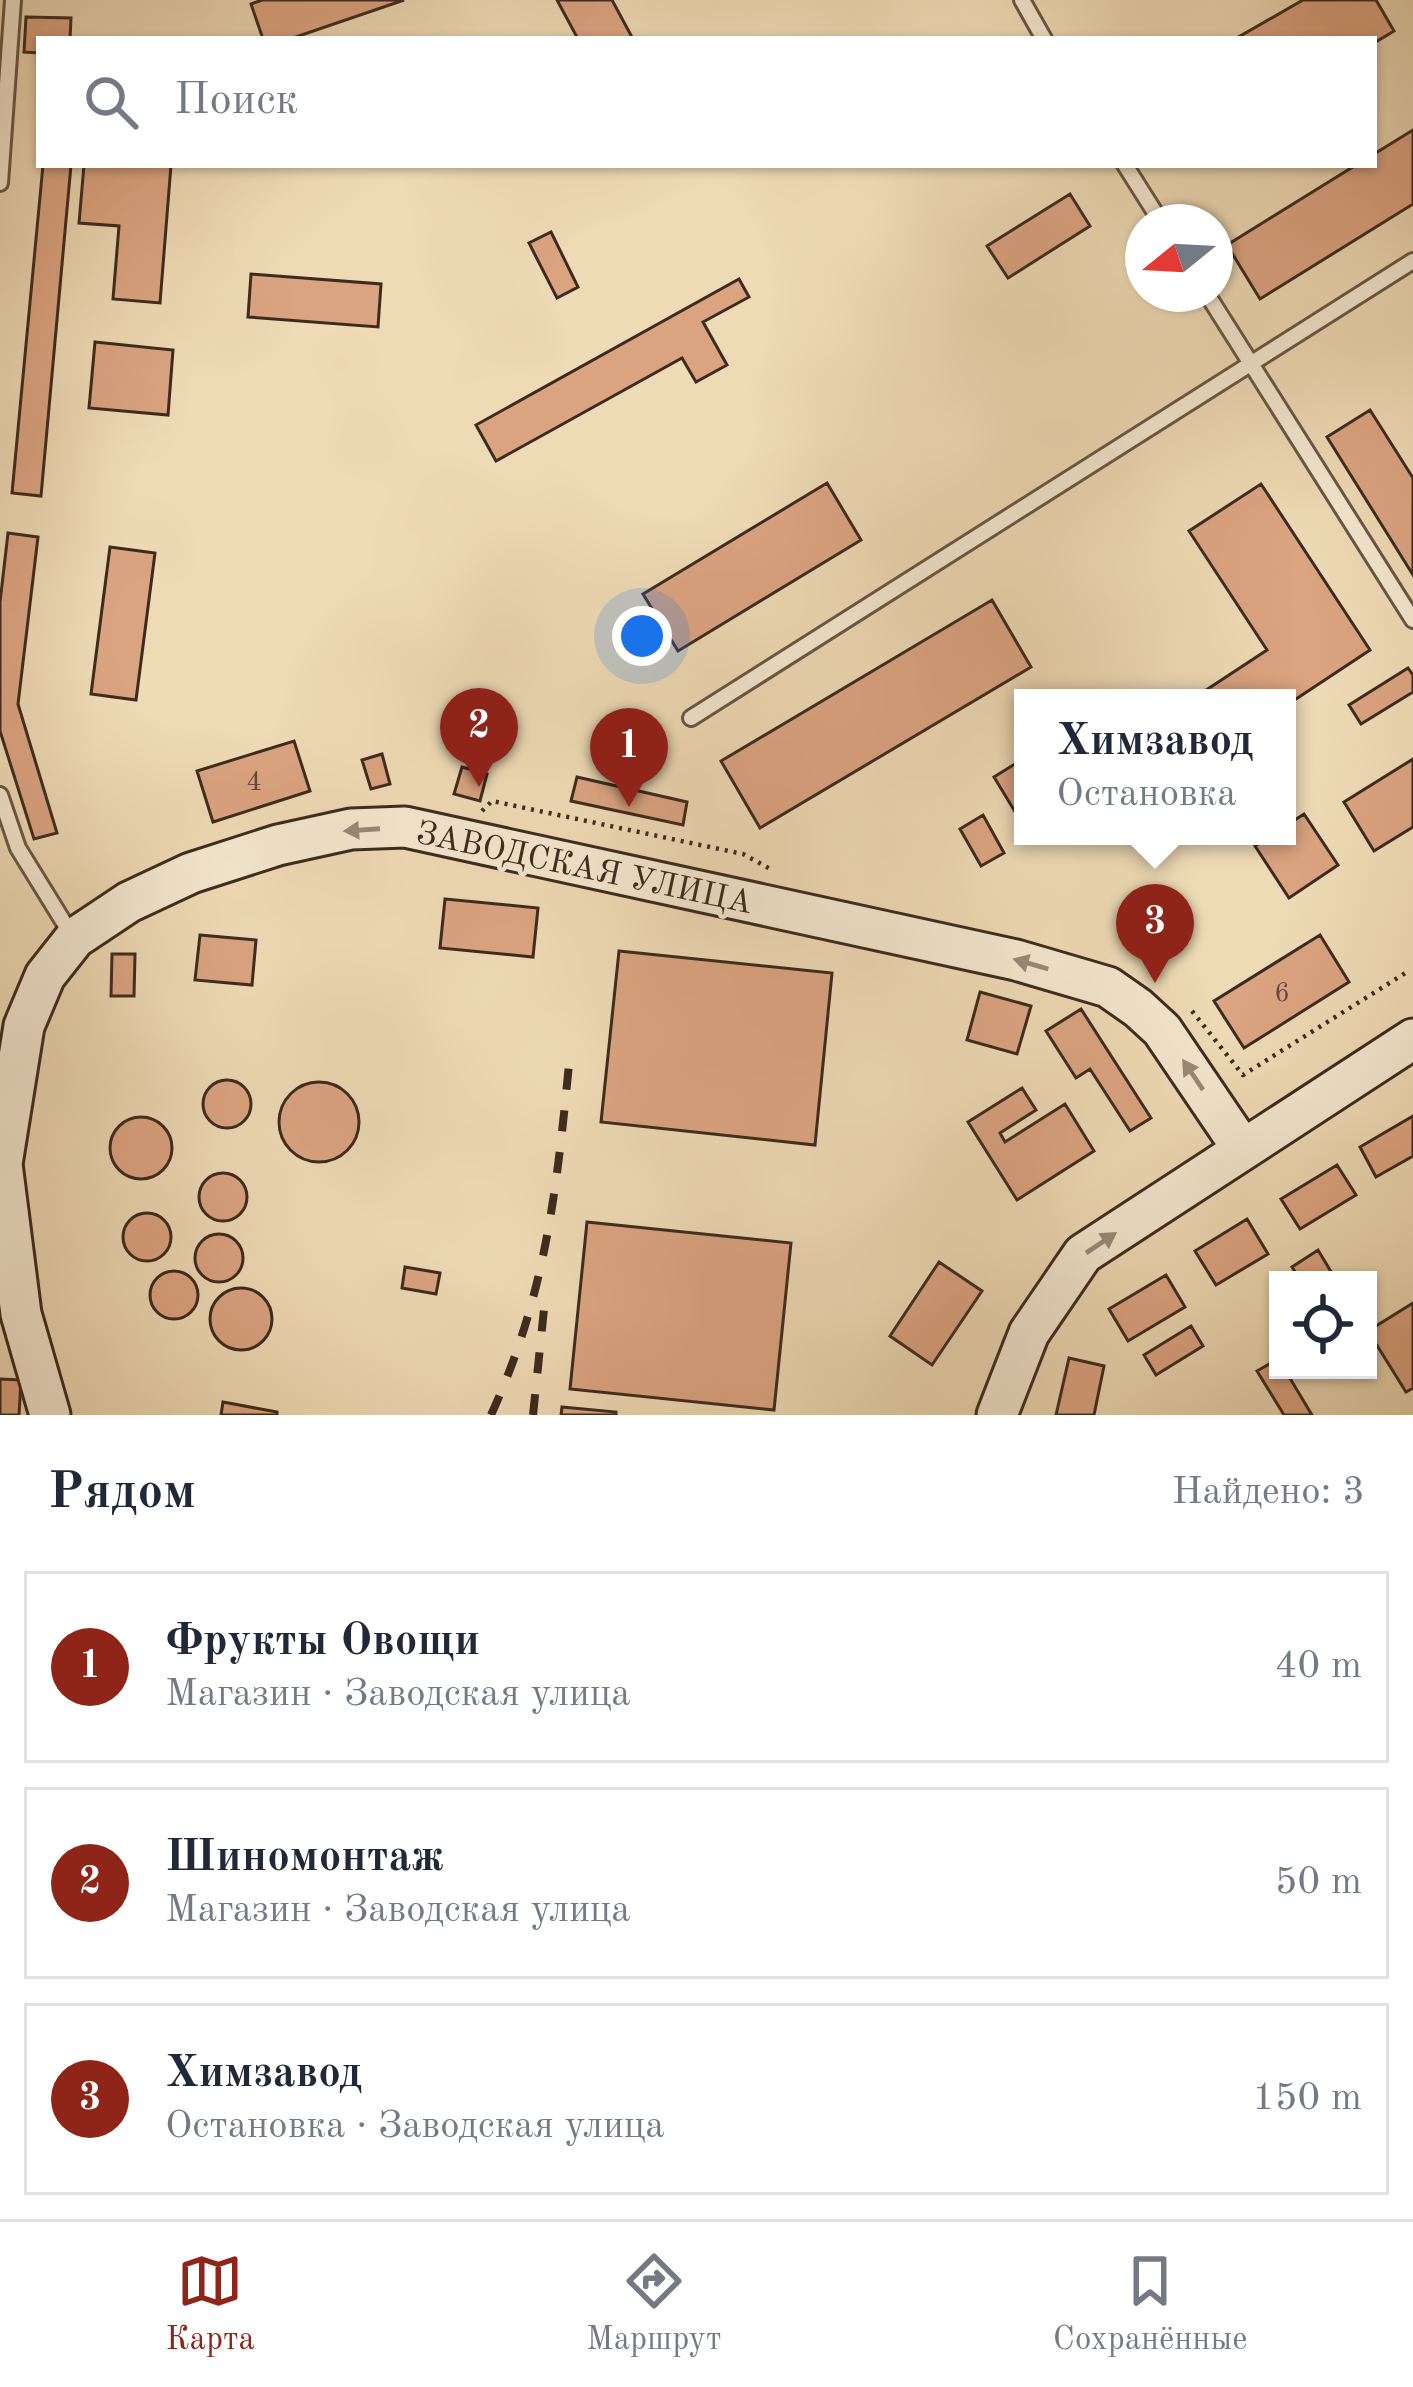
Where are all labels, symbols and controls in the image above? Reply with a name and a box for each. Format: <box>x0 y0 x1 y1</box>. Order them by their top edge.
search box <box>36 36 1377 168</box>
icon: search <box>78 69 144 135</box>
text: Поиск <box>174 79 298 124</box>
north arrow <box>1125 204 1233 312</box>
your location <box>612 606 672 666</box>
pin: 2 <box>440 688 518 787</box>
popup <box>1014 689 1296 845</box>
pin: 1 <box>590 708 668 807</box>
text: Химзавод <box>1056 720 1254 765</box>
house number: 4 <box>246 769 262 796</box>
text: Остановка <box>1056 775 1237 814</box>
street label: ЗАВОДСКАЯ УЛИЦА <box>413 818 755 921</box>
one-way arrow <box>342 820 380 839</box>
pin: 3 <box>1116 884 1194 983</box>
one-way arrow <box>1012 954 1049 973</box>
house number: 6 <box>1274 980 1290 1007</box>
one-way arrow <box>1182 1059 1205 1092</box>
one-way arrow <box>1084 1232 1117 1255</box>
map controls <box>1269 1271 1377 1379</box>
button: locate <box>1269 1271 1377 1379</box>
text: Рядом <box>48 1468 196 1519</box>
text: Найдено: 3 <box>1172 1473 1365 1512</box>
text: Фрукты Овощи <box>165 1620 480 1665</box>
text: 1 <box>79 1647 101 1686</box>
text: 40 m <box>1275 1647 1362 1686</box>
text: Магазин · Заводская улица <box>165 1675 631 1714</box>
text: Шиномонтаж <box>165 1836 444 1881</box>
text: 2 <box>79 1863 101 1902</box>
text: 50 m <box>1275 1863 1362 1902</box>
text: Магазин · Заводская улица <box>165 1891 631 1930</box>
text: Химзавод <box>165 2052 362 2097</box>
text: 3 <box>79 2079 101 2118</box>
text: 150 m <box>1252 2079 1362 2118</box>
text: Остановка · Заводская улица <box>165 2107 665 2146</box>
tab: Карта <box>166 2248 255 2361</box>
tab: Маршрут <box>586 2248 722 2361</box>
tab: Сохранённые <box>1053 2248 1247 2361</box>

